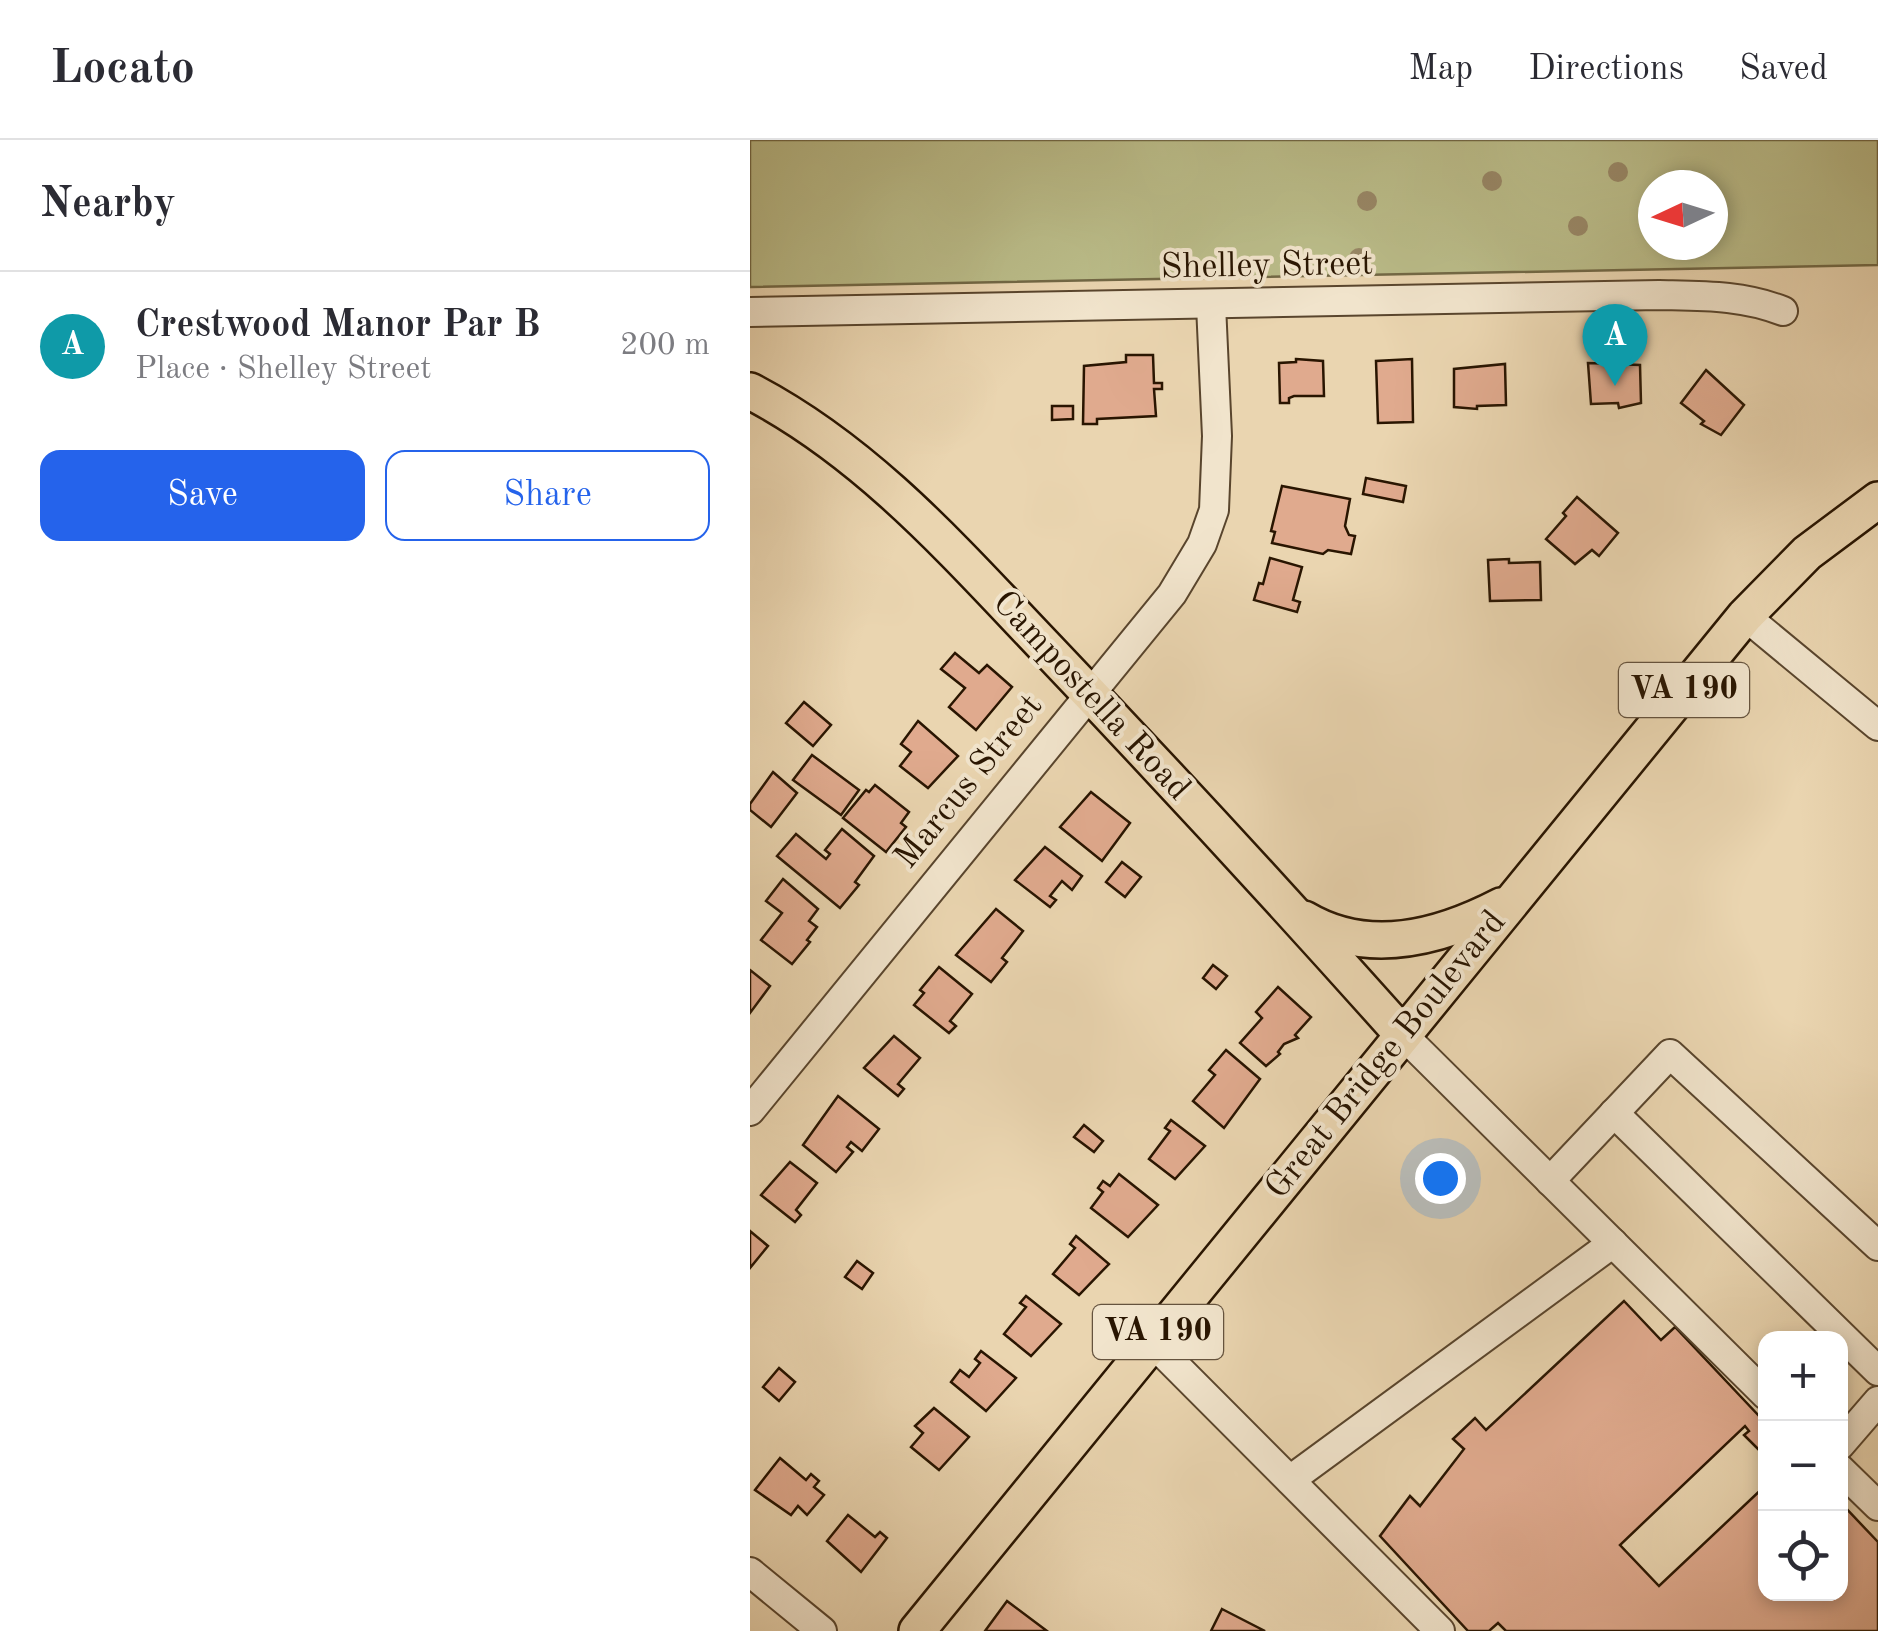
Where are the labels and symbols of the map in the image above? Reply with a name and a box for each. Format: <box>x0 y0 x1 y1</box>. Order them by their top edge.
north arrow <box>1638 170 1728 260</box>
street label: Shelley Street <box>1160 247 1374 285</box>
pin: A <box>1582 304 1648 386</box>
street label: Campostella Road <box>986 585 1196 807</box>
road number: VA 190 <box>1619 663 1749 717</box>
street label: Marcus Street <box>888 688 1050 876</box>
street label: Great Bridge Boulevard <box>1259 904 1513 1206</box>
your location <box>1415 1153 1466 1204</box>
road number: VA 190 <box>1093 1305 1223 1359</box>

